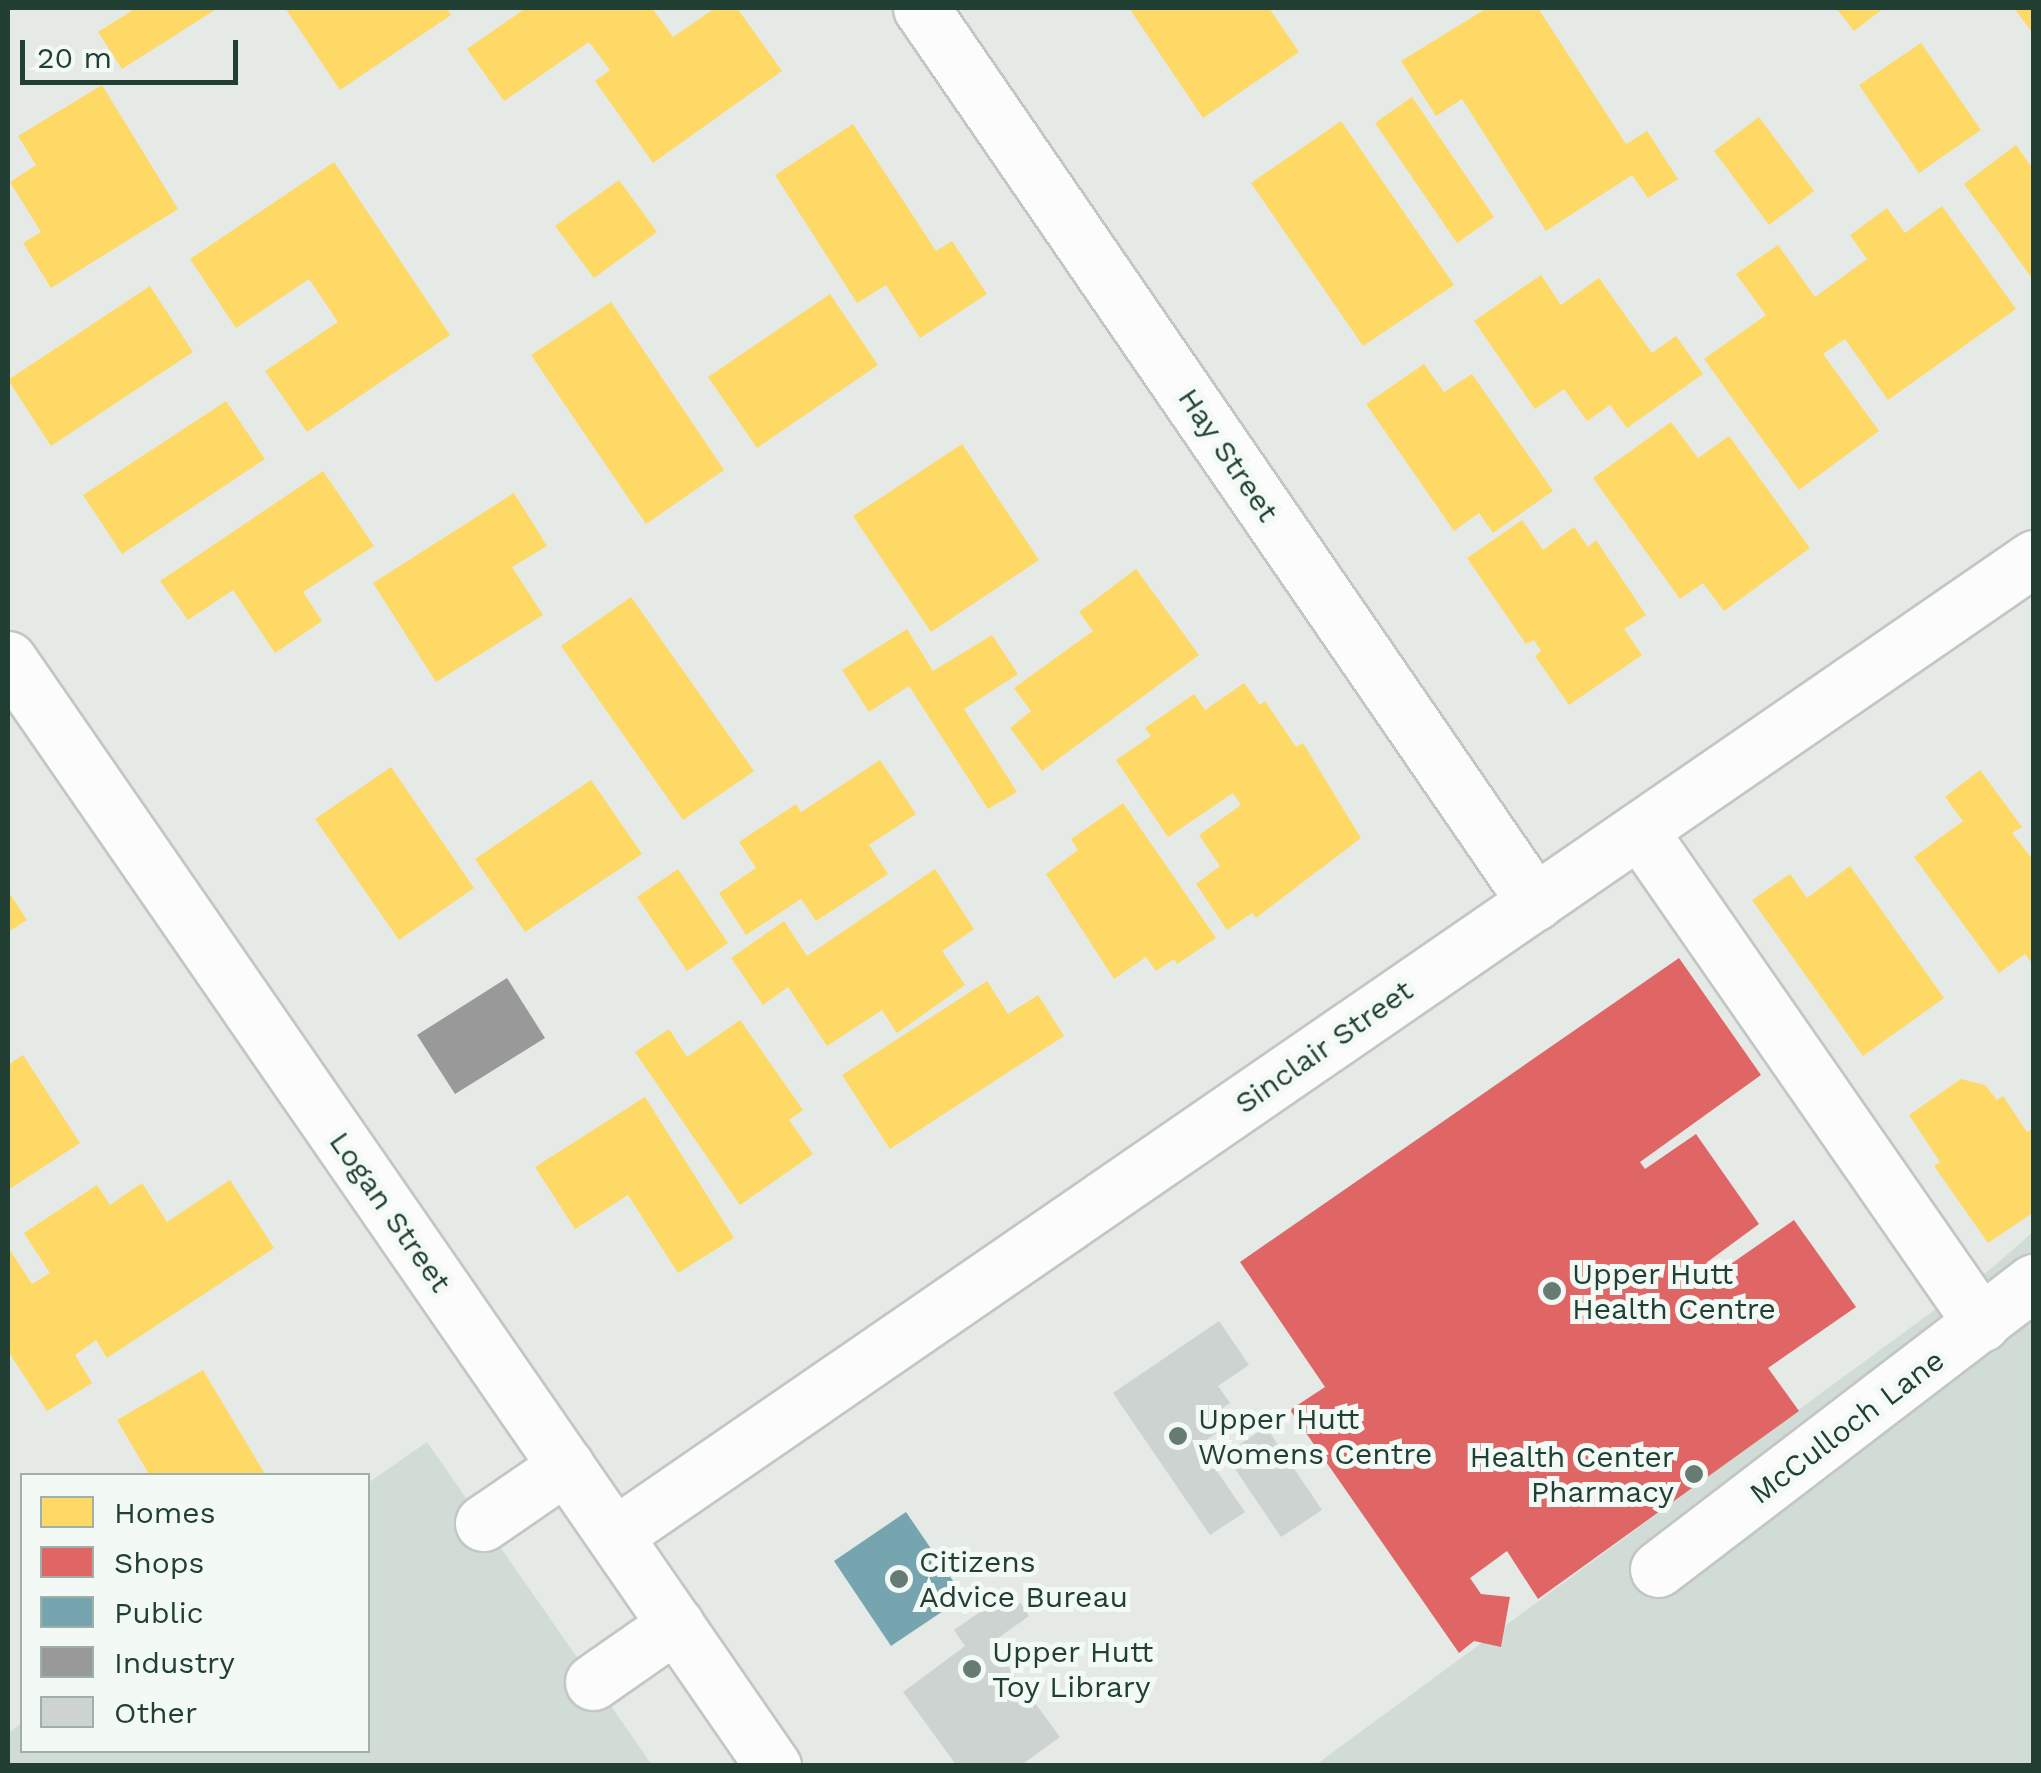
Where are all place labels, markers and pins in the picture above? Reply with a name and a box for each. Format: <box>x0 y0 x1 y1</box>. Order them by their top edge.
place label: Upper Hutt Health Centre <box>1572 1256 1776 1326</box>
marker: Upper Hutt Health Centre <box>1541 1280 1563 1302</box>
place label: Upper Hutt Womens Centre <box>1198 1401 1432 1472</box>
marker: Upper Hutt Womens Centre <box>1167 1425 1189 1447</box>
place label: Health Center Pharmacy <box>1470 1439 1674 1510</box>
marker: Health Center Pharmacy <box>1683 1463 1705 1485</box>
place label: Citizens Advice Bureau <box>919 1544 1128 1614</box>
marker: Citizens Advice Bureau <box>888 1568 910 1590</box>
place label: Upper Hutt Toy Library <box>992 1634 1154 1704</box>
marker: Upper Hutt Toy Library <box>961 1658 983 1680</box>

